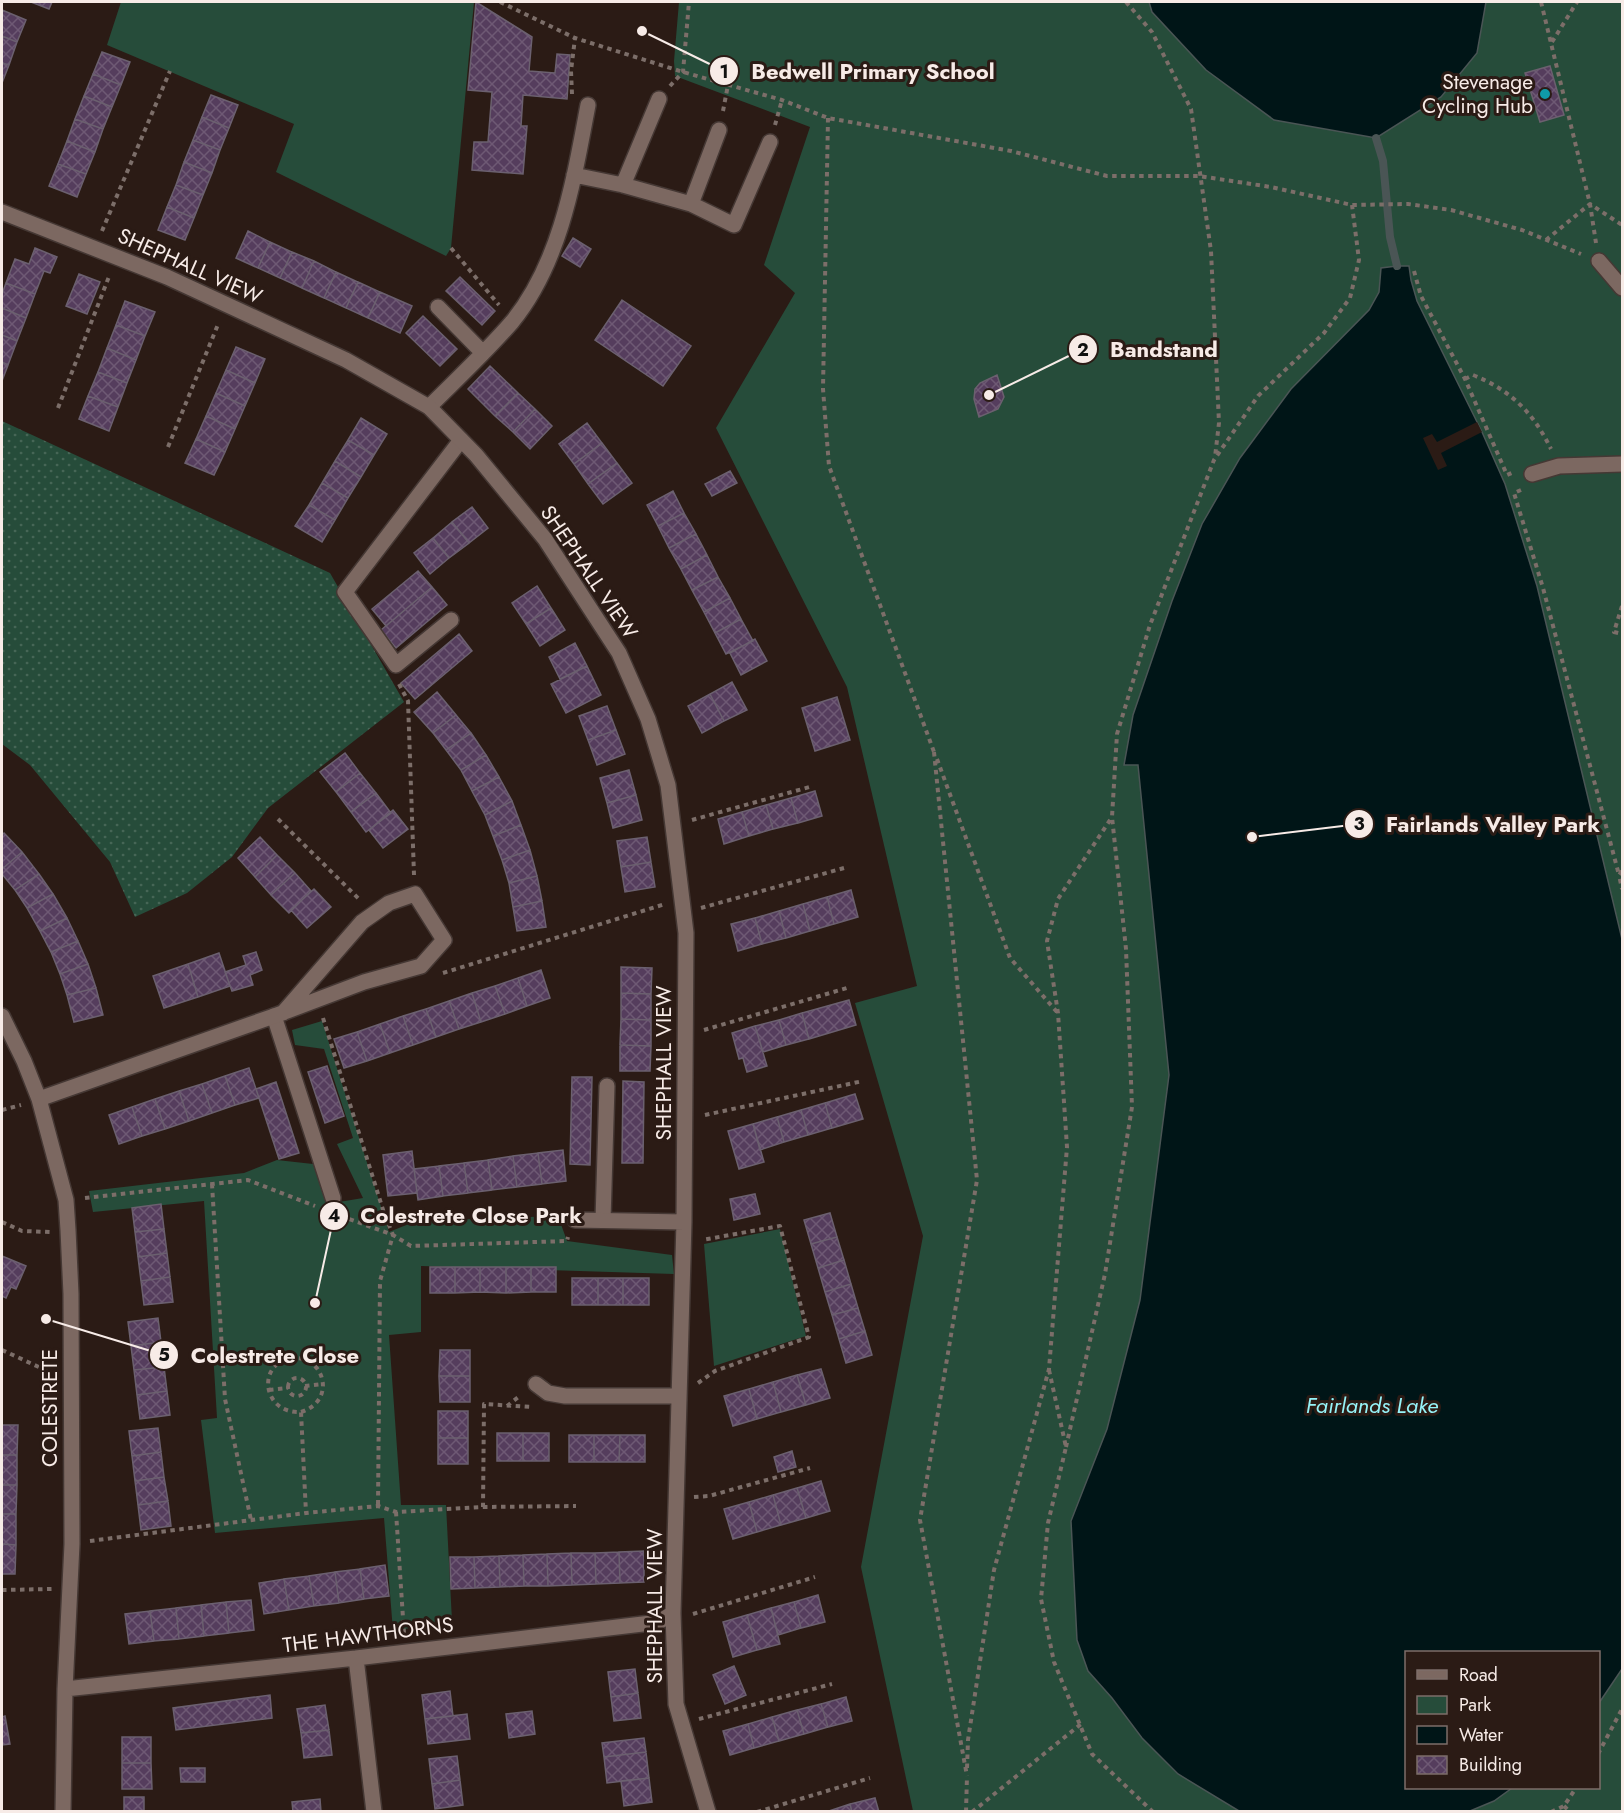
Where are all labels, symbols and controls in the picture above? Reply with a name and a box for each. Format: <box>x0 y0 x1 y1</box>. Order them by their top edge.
callout: Bedwell Primary School <box>709 51 1006 91</box>
text: Bedwell Primary School <box>751 55 995 87</box>
text: 1 <box>719 59 729 85</box>
place label: Stevenage Cycling Hub <box>1422 67 1533 121</box>
marker: Stevenage Cycling Hub <box>1538 87 1552 101</box>
street label: SHEPHALL VIEW <box>113 221 267 311</box>
callout: Bandstand <box>1068 329 1230 369</box>
text: Bandstand <box>1110 333 1218 365</box>
text: 2 <box>1077 337 1089 363</box>
street label: SHEPHALL VIEW <box>533 499 645 645</box>
callout: Fairlands Valley Park <box>1344 804 1612 844</box>
text: Fairlands Valley Park <box>1386 808 1600 840</box>
text: 3 <box>1353 811 1365 837</box>
street label: SHEPHALL VIEW <box>649 985 679 1141</box>
callout: Colestrete Close Park <box>319 1196 594 1236</box>
text: Colestrete Close Park <box>360 1199 582 1231</box>
text: 4 <box>328 1203 340 1229</box>
callout: Colestrete Close <box>149 1335 371 1375</box>
text: Colestrete Close <box>191 1339 359 1371</box>
text: 5 <box>158 1342 170 1368</box>
street label: COLESTRETE <box>35 1349 65 1467</box>
water label: Fairlands Lake <box>1306 1389 1438 1421</box>
street label: SHEPHALL VIEW <box>640 1528 670 1684</box>
street label: THE HAWTHORNS <box>281 1610 455 1660</box>
legend <box>1405 1651 1600 1789</box>
text: Road <box>1459 1662 1498 1688</box>
text: Park <box>1459 1692 1491 1718</box>
text: Water <box>1459 1722 1504 1748</box>
text: Building <box>1459 1752 1522 1778</box>

